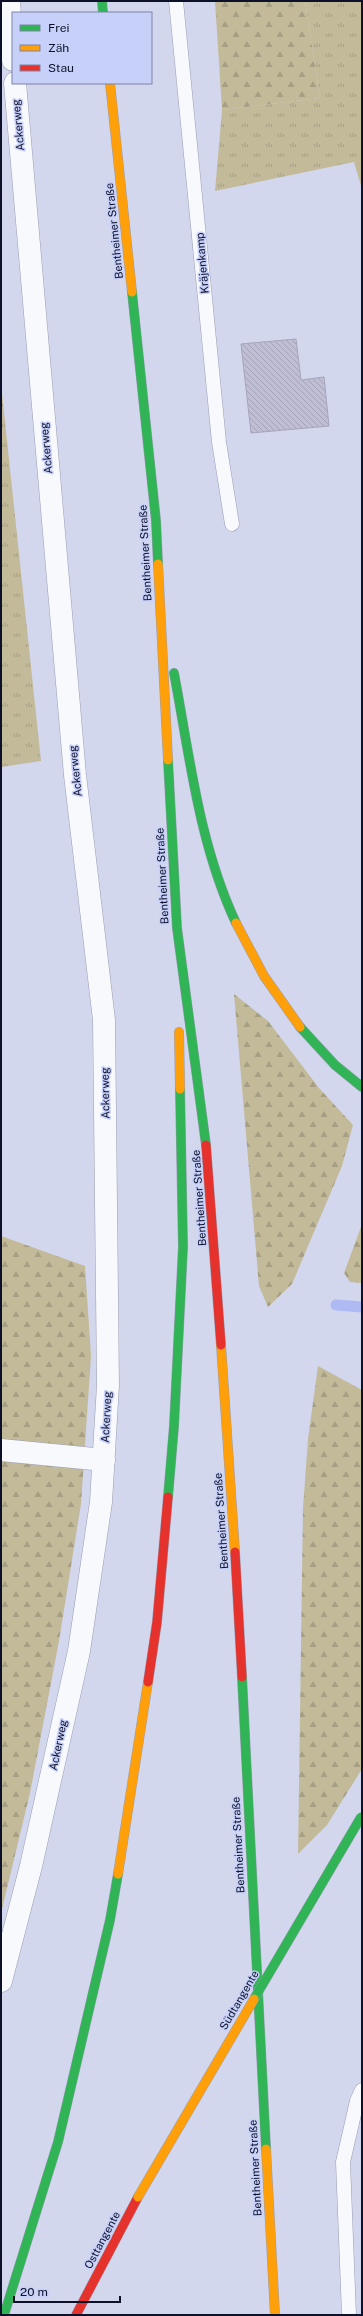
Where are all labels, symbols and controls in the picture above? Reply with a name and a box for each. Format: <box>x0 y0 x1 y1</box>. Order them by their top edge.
legend <box>12 12 152 84</box>
text: Frei <box>48 21 70 35</box>
text: Zäh <box>48 41 69 55</box>
text: Stau <box>48 61 74 75</box>
street label: Ackerweg <box>10 99 26 151</box>
street label: Bentheimer Straße <box>103 182 125 280</box>
street label: Kräjenkamp <box>193 231 211 294</box>
street label: Ackerweg <box>38 422 54 474</box>
street label: Bentheimer Straße <box>136 505 154 601</box>
street label: Ackerweg <box>66 745 84 797</box>
street label: Bentheimer Straße <box>153 828 171 924</box>
street label: Ackerweg <box>99 1067 111 1119</box>
street label: Bentheimer Straße <box>190 1149 208 1247</box>
street label: Ackerweg <box>99 1391 113 1443</box>
street label: Bentheimer Straße <box>212 1472 230 1570</box>
street label: Ackerweg <box>47 1718 69 1772</box>
street label: Bentheimer Straße <box>229 1797 247 1893</box>
street label: Südtangente <box>217 1968 261 2032</box>
street label: Bentheimer Straße <box>246 2120 264 2216</box>
street label: Osttangente <box>82 2209 122 2271</box>
scale bar <box>14 2278 120 2304</box>
text: 20 m <box>20 2285 48 2299</box>

